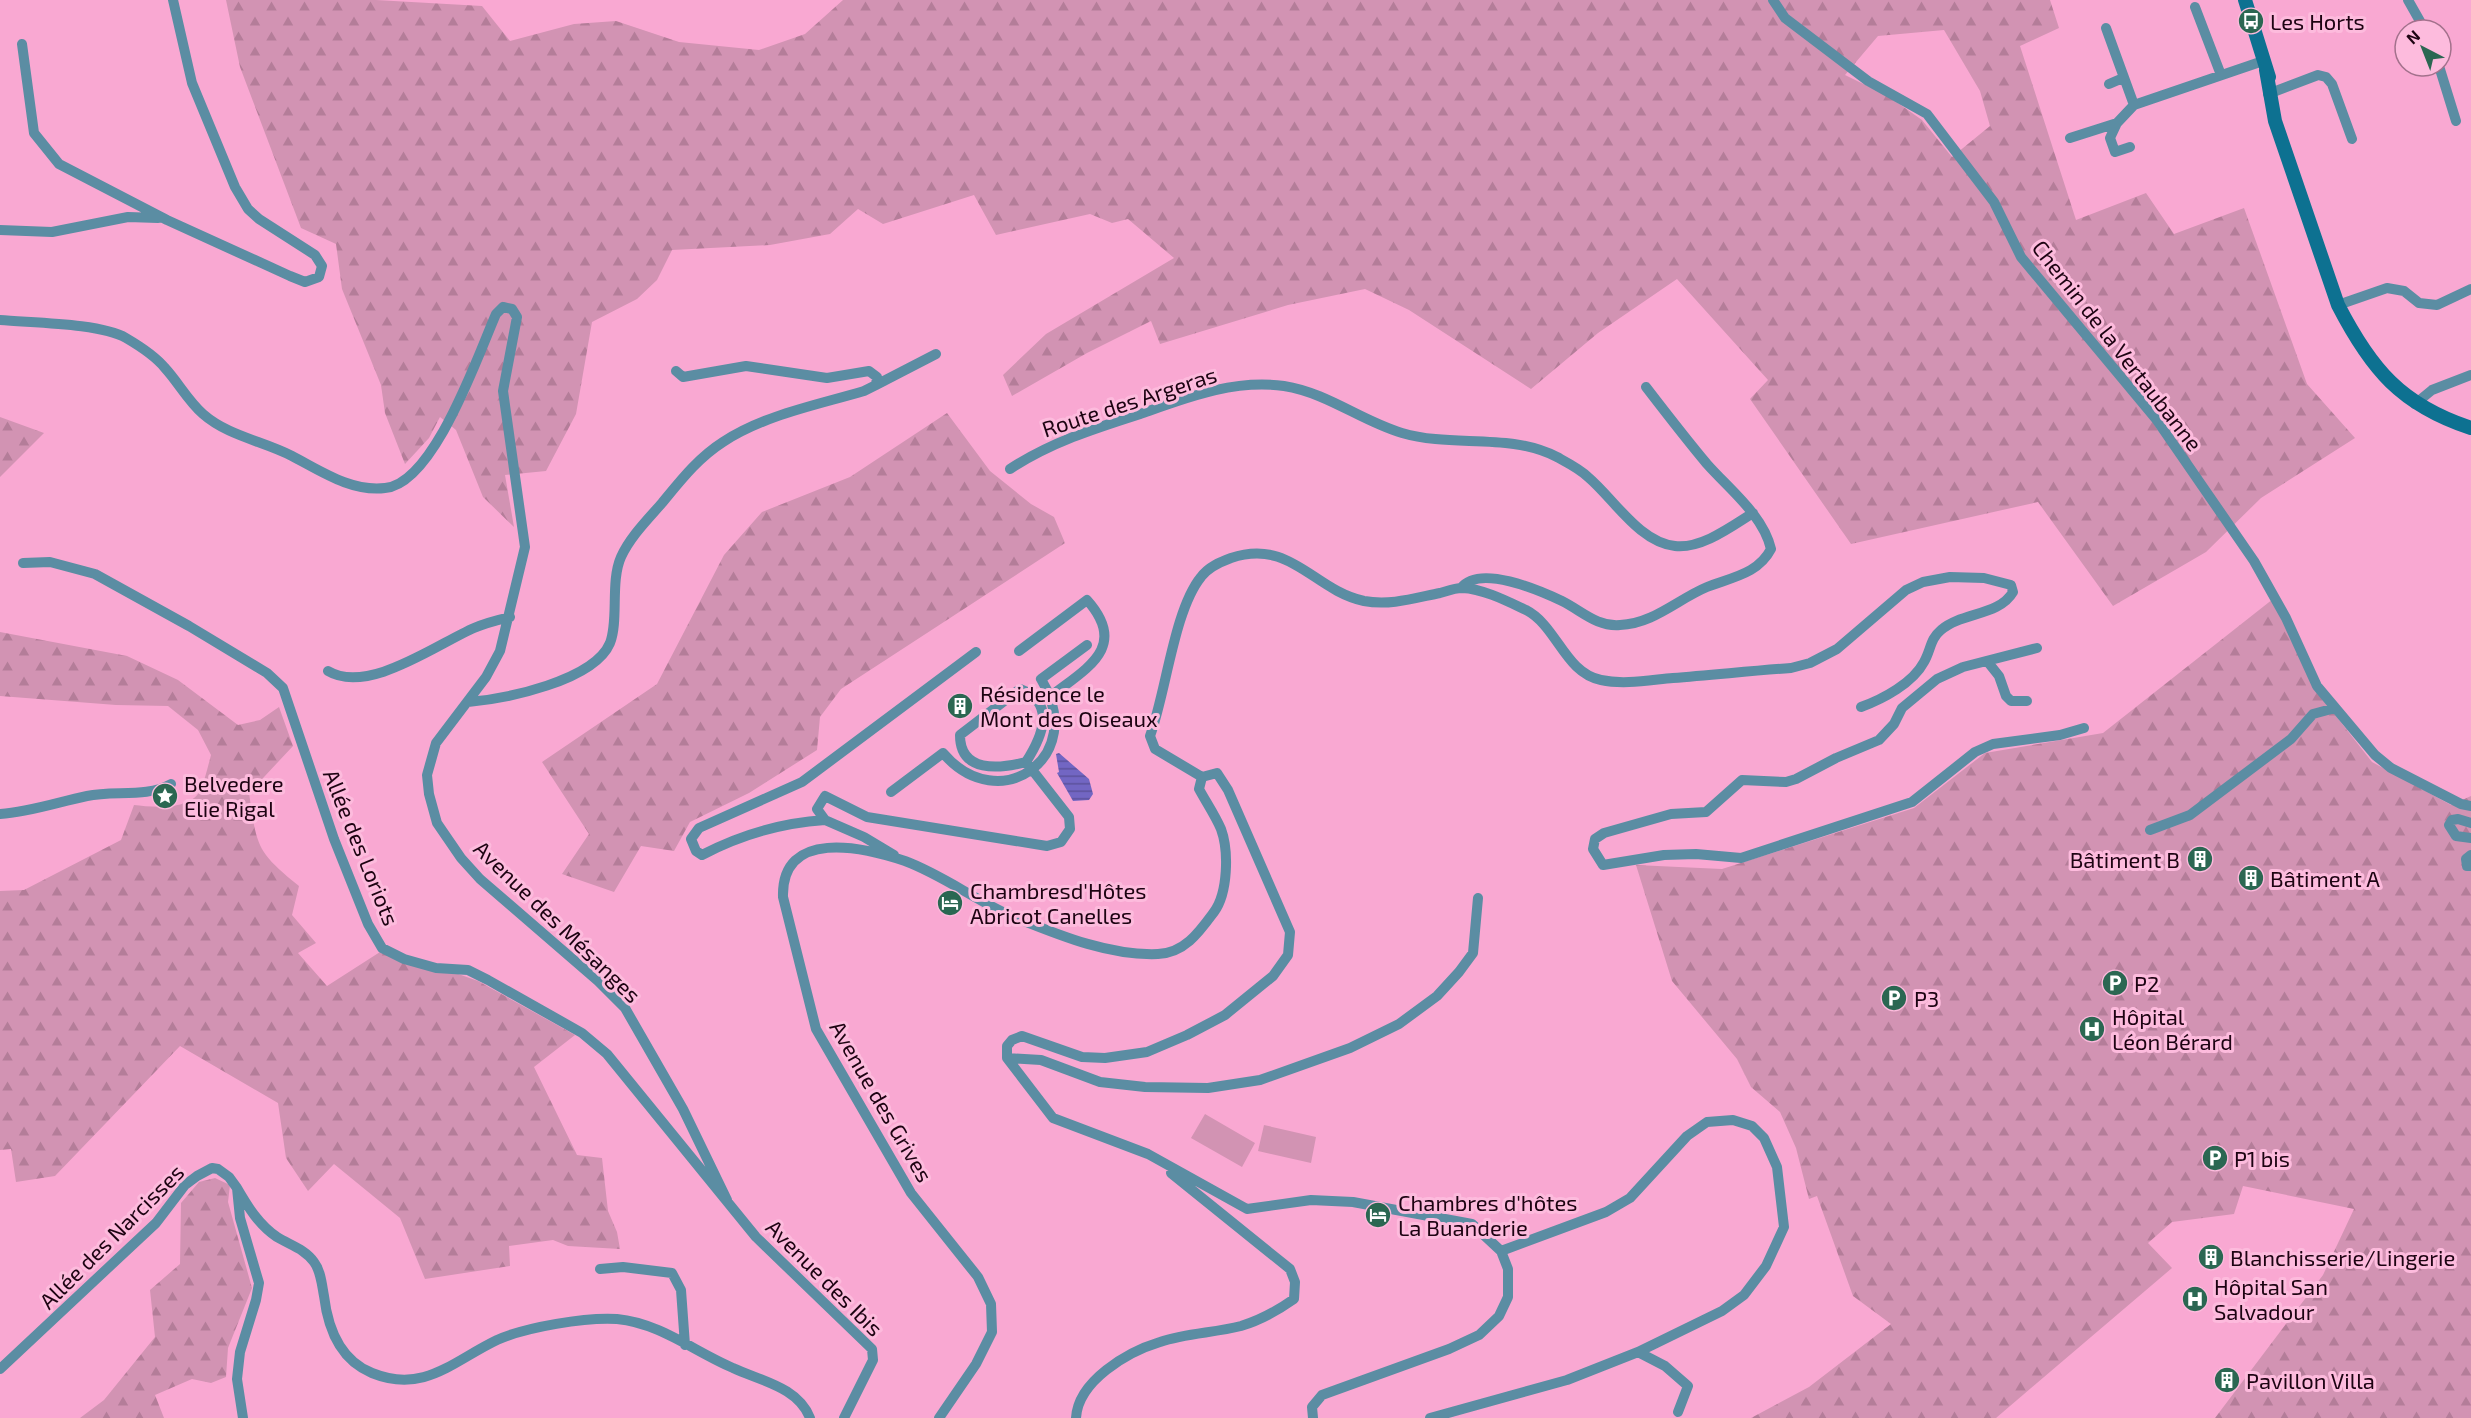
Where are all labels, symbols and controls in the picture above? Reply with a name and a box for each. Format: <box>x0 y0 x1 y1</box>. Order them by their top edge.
bus stop icon: Les Horts <box>2236 6 2266 36</box>
place label: Les Horts <box>2270 8 2365 34</box>
north arrow <box>2393 18 2453 78</box>
text: N <box>2402 26 2423 47</box>
street label: Chemin de la Vertaubanne <box>2028 235 2208 455</box>
street label: Route des Argeras <box>1038 360 1220 442</box>
place label: Résidence le Mont des Oiseaux <box>980 680 1158 731</box>
building icon: Résidence le Mont des Oiseaux <box>945 691 975 721</box>
street label: Allée des Loriots <box>319 765 405 929</box>
place label: Belvedere Elie Rigal <box>184 770 284 821</box>
place icon: Belvedere Elie Rigal <box>150 781 180 811</box>
street label: Avenue des Mésanges <box>469 835 647 1007</box>
building icon: Bâtiment B <box>2185 844 2215 874</box>
place label: Bâtiment B <box>2070 846 2180 872</box>
building icon: Bâtiment A <box>2236 863 2266 893</box>
place label: Bâtiment A <box>2270 865 2380 891</box>
place label: Chambresd'Hôtes Abricot Canelles <box>970 877 1147 928</box>
hotel icon: Chambresd'Hôtes Abricot Canelles <box>935 888 965 918</box>
parking icon: P2 <box>2100 968 2130 998</box>
place label: P2 <box>2134 970 2159 996</box>
parking icon: P3 <box>1879 983 1909 1013</box>
place label: P3 <box>1914 985 1939 1011</box>
place label: Hôpital Léon Bérard <box>2112 1003 2233 1054</box>
hospital icon: Hôpital Léon Bérard <box>2077 1014 2107 1044</box>
street label: Avenue des Grives <box>825 1016 939 1186</box>
parking icon: P1 bis <box>2200 1143 2230 1173</box>
place label: P1 bis <box>2234 1145 2290 1171</box>
street label: Allée des Narcisses <box>33 1158 189 1314</box>
place label: Chambres d'hôtes La Buanderie <box>1398 1189 1577 1240</box>
hotel icon: Chambres d'hôtes La Buanderie <box>1363 1200 1393 1230</box>
street label: Avenue des Ibis <box>761 1213 889 1341</box>
building icon: Blanchisserie/Lingerie <box>2196 1242 2226 1272</box>
place label: Blanchisserie/Lingerie <box>2230 1244 2455 1270</box>
place label: Hôpital San Salvadour <box>2214 1273 2328 1324</box>
hospital icon: Hôpital San Salvadour <box>2180 1284 2210 1314</box>
building icon: Pavillon Villa <box>2212 1365 2242 1395</box>
place label: Pavillon Villa <box>2246 1367 2375 1393</box>

